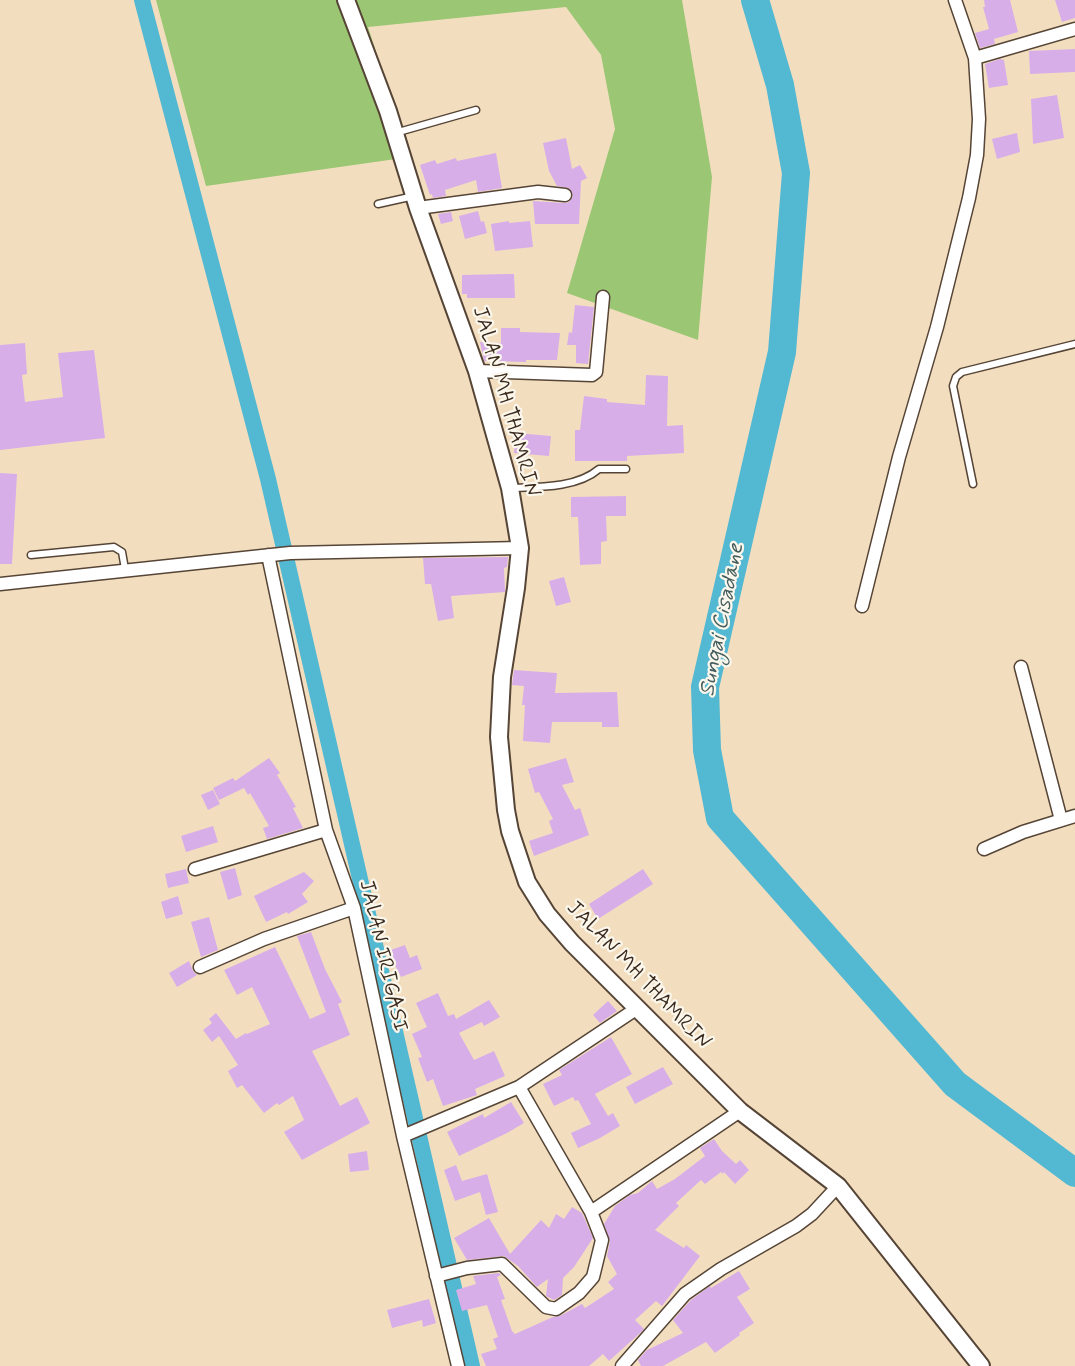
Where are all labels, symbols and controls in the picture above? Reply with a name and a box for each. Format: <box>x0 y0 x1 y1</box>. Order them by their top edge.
street label: JALAN MH THAMRIN <box>466 304 544 500</box>
water label: Sungai Cisadane <box>695 541 751 699</box>
street label: JALAN IRIGASI <box>352 878 412 1034</box>
street label: JALAN MH THAMRIN <box>560 896 716 1056</box>

